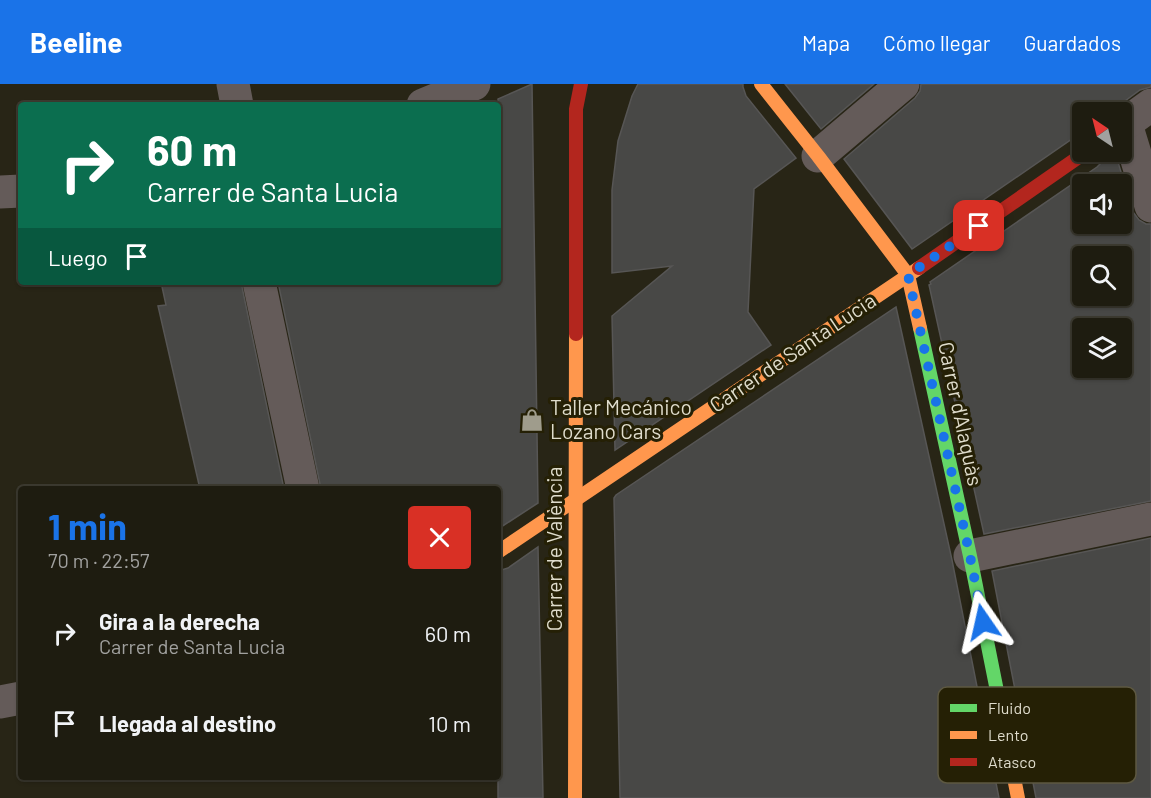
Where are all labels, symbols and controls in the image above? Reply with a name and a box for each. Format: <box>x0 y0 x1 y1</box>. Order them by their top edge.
text: Beeline <box>30 25 122 59</box>
text: Mapa <box>802 30 850 55</box>
text: Cómo llegar <box>883 30 990 55</box>
text: Guardados <box>1023 30 1121 55</box>
north arrow <box>1072 102 1132 162</box>
map controls <box>1072 102 1132 378</box>
text: 60 m <box>147 124 237 174</box>
icon: right <box>48 126 126 204</box>
button: sound <box>1072 174 1132 234</box>
text: Carrer de Santa Lucia <box>147 175 398 207</box>
pin <box>953 200 1004 251</box>
icon: arrive <box>962 209 995 242</box>
icon: arrive <box>120 240 153 273</box>
text: Luego <box>48 244 108 270</box>
button: search <box>1072 246 1132 306</box>
street label: Carrer de Santa Lucia <box>704 287 880 417</box>
button: layers <box>1072 318 1132 378</box>
street label: Carrer d'Alaquàs <box>934 339 989 488</box>
place label: Taller Mecánico Lozano Cars <box>550 394 692 443</box>
shop icon: Taller Mecánico Lozano Cars <box>519 407 545 433</box>
street label: Carrer de València <box>541 467 566 631</box>
text: 1 min <box>48 504 127 547</box>
button: close <box>408 506 471 569</box>
text: 70 m · 22:57 <box>48 548 149 572</box>
position arrow <box>951 590 1015 654</box>
text: Gira a la derecha <box>99 608 260 634</box>
icon: right <box>48 617 81 650</box>
text: 60 m <box>425 620 471 646</box>
text: Carrer de Santa Lucia <box>99 634 285 658</box>
legend <box>938 687 1136 783</box>
text: Fluido <box>988 698 1031 717</box>
icon: arrive <box>48 707 81 740</box>
text: Llegada al destino <box>99 710 276 736</box>
text: 10 m <box>428 710 471 736</box>
text: Lento <box>988 725 1029 744</box>
text: Atasco <box>988 752 1036 771</box>

